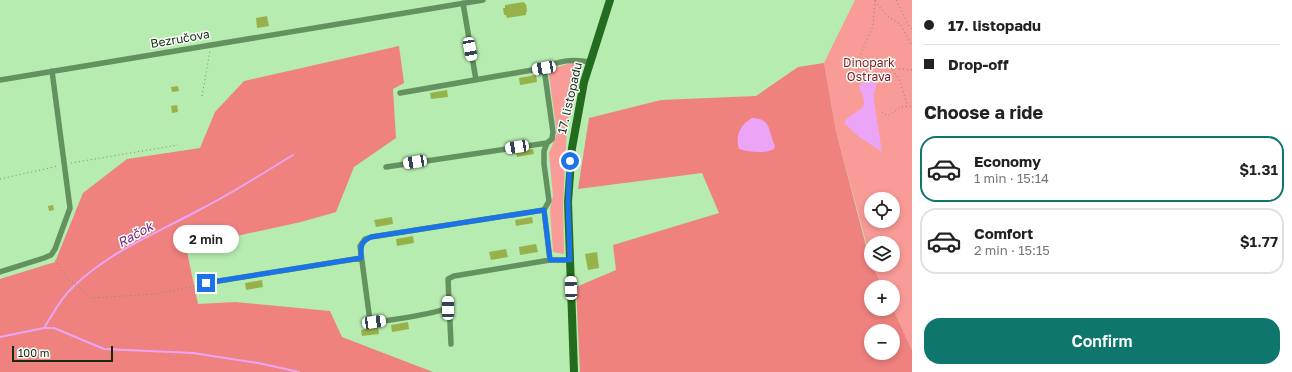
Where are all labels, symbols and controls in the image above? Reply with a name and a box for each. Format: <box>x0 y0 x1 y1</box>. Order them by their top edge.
text: 17. listopadu <box>948 16 1041 34</box>
street label: Bezručova <box>149 26 211 51</box>
car <box>462 36 478 62</box>
park label: Dinopark Ostrava <box>843 55 895 84</box>
text: Drop-off <box>948 55 1008 73</box>
car <box>531 60 557 76</box>
street label: 17. listopadu <box>554 61 585 135</box>
text: Choose a ride <box>924 101 1043 123</box>
car <box>504 139 530 155</box>
icon: car <box>926 151 962 187</box>
route start <box>561 152 579 170</box>
text: Economy <box>974 152 1041 170</box>
car <box>402 154 428 170</box>
text: $1.31 <box>1239 160 1278 178</box>
text: 1 min · 15:14 <box>974 170 1049 186</box>
map controls <box>864 192 900 360</box>
button: locate <box>864 192 900 228</box>
water label: Račok <box>114 217 157 250</box>
icon: car <box>926 223 962 259</box>
text: Comfort <box>974 224 1033 242</box>
callout: 2 min <box>173 225 239 253</box>
text: 2 min <box>189 231 223 247</box>
text: $1.77 <box>1240 232 1278 250</box>
button: layers <box>864 236 900 272</box>
text: 2 min · 15:15 <box>974 242 1050 258</box>
route end <box>197 274 215 292</box>
car <box>565 276 577 300</box>
button: + <box>864 280 900 316</box>
car <box>442 296 454 320</box>
car <box>361 314 387 330</box>
button: Confirm <box>924 318 1280 364</box>
button: − <box>864 324 900 360</box>
scale bar <box>12 344 113 363</box>
text: 100 m <box>18 346 49 359</box>

